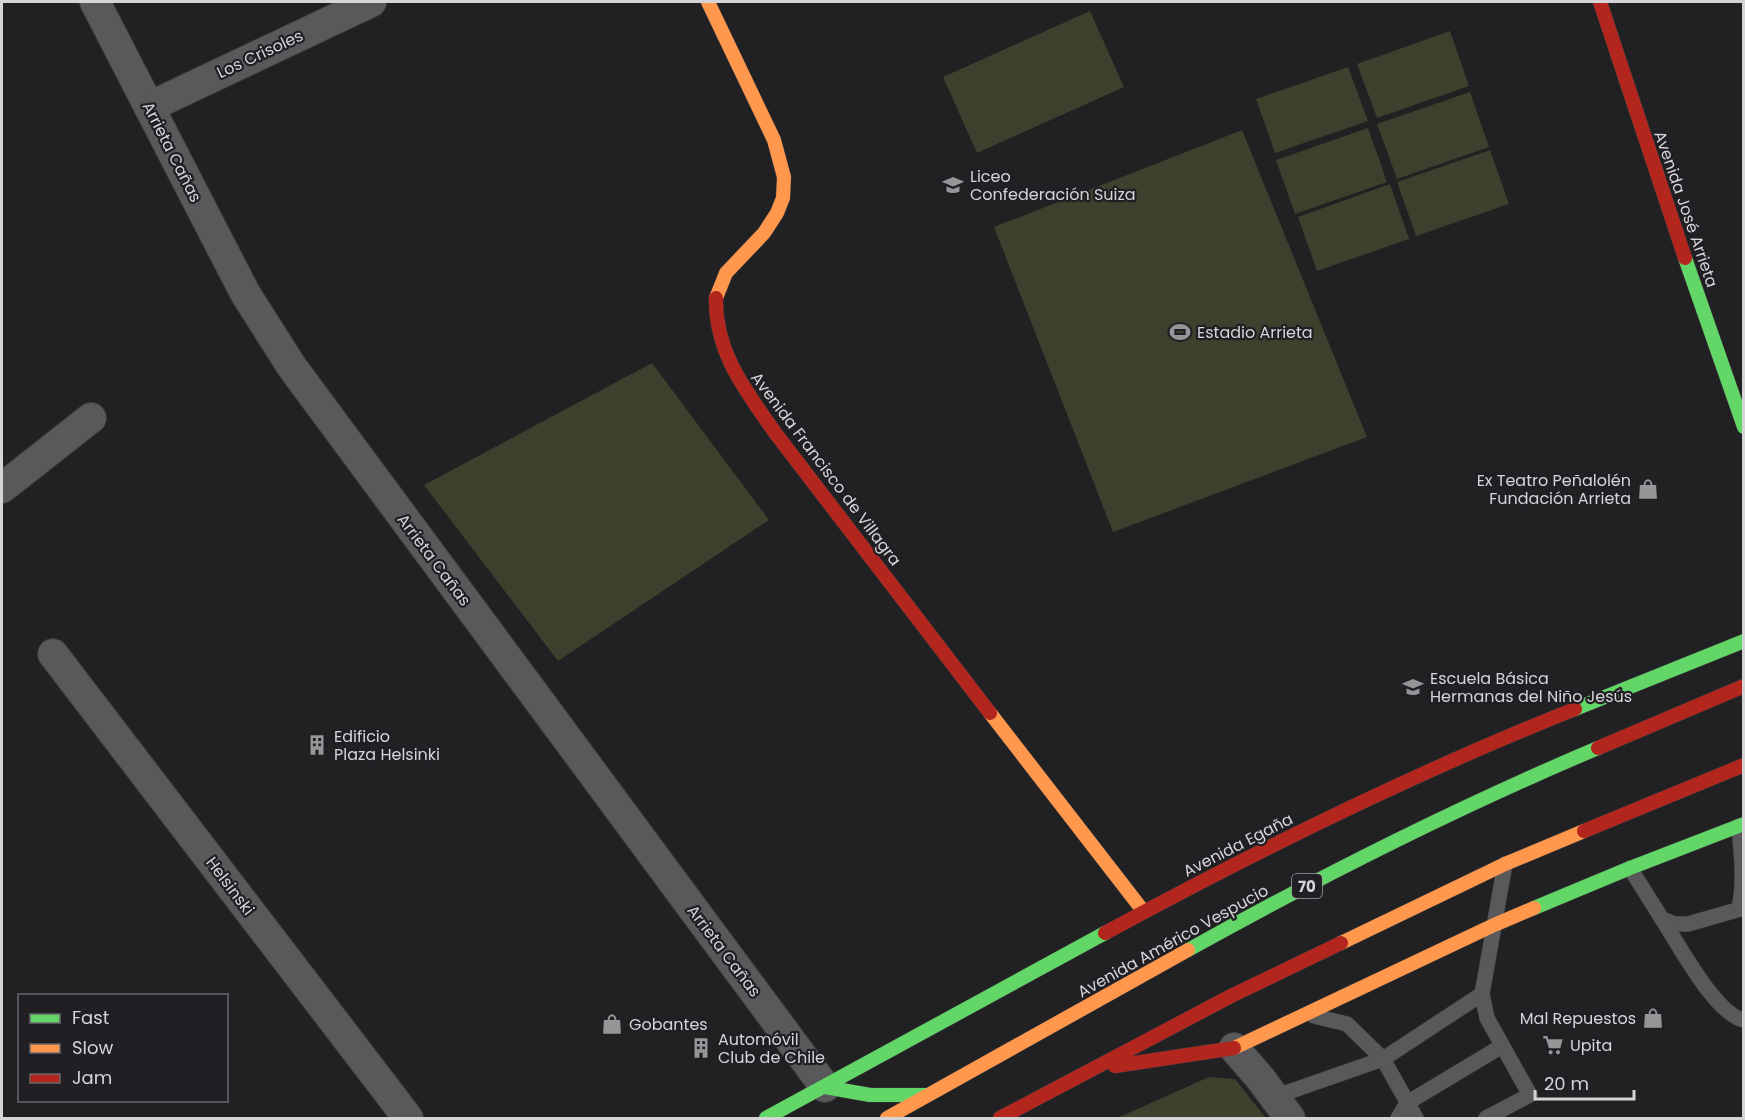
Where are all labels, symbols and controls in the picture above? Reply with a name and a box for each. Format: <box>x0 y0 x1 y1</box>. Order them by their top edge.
street label: Los Crisoles <box>213 24 307 84</box>
street label: Arrieta Cañas <box>137 98 207 206</box>
street label: Avenida José Arrieta <box>1648 128 1724 290</box>
place label: Liceo Confederación Suiza <box>970 165 1136 206</box>
school or university icon: Liceo Confederación Suiza <box>941 173 965 197</box>
sports icon: Estadio Arrieta <box>1168 320 1192 344</box>
place label: Estadio Arrieta <box>1197 321 1313 344</box>
street label: Avenida Francisco de Villagra <box>745 367 907 571</box>
place label: Ex Teatro Peñalolén Fundación Arrieta <box>1477 469 1631 510</box>
shop icon: Ex Teatro Peñalolén Fundación Arrieta <box>1636 477 1660 501</box>
street label: Arrieta Cañas <box>392 509 476 611</box>
place label: Escuela Básica Hermanas del Niño Jesús <box>1430 667 1632 708</box>
school or university icon: Escuela Básica Hermanas del Niño Jesús <box>1401 675 1425 699</box>
place label: Edificio Plaza Helsinki <box>334 725 440 766</box>
building icon: Edificio Plaza Helsinki <box>305 733 329 757</box>
street label: Avenida Egaña <box>1179 807 1297 883</box>
street label: Helsinski <box>200 852 260 920</box>
road number: 70 <box>1292 874 1322 898</box>
street label: Avenida Américo Vespucio <box>1073 879 1273 1003</box>
street label: Arrieta Cañas <box>682 900 766 1002</box>
legend <box>18 994 228 1102</box>
text: Fast <box>72 1005 109 1030</box>
shop icon: Mal Repuestos <box>1641 1006 1665 1030</box>
place label: Mal Repuestos <box>1520 1007 1636 1030</box>
shop icon: Gobantes <box>600 1012 624 1036</box>
place label: Gobantes <box>629 1013 708 1036</box>
place label: Automóvil Club de Chile <box>718 1028 825 1069</box>
supermarket icon: Upita <box>1541 1033 1565 1057</box>
place label: Upita <box>1570 1034 1612 1057</box>
text: Slow <box>72 1035 114 1060</box>
building icon: Automóvil Club de Chile <box>689 1036 713 1060</box>
scale bar <box>1535 1063 1634 1101</box>
text: Jam <box>72 1065 112 1090</box>
text: 20 m <box>1544 1071 1589 1096</box>

